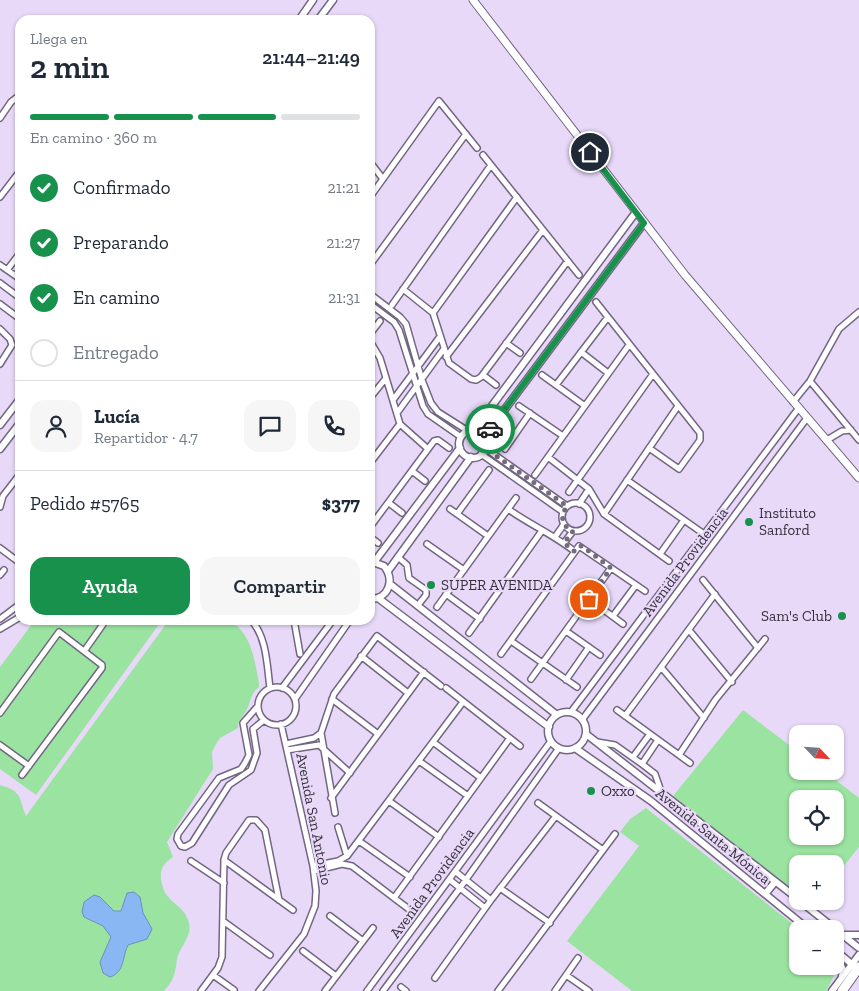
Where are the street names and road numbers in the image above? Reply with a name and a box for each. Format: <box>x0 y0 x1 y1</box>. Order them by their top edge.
street label: Avenida Providencia <box>638 504 732 620</box>
street label: Avenida San Antonio <box>292 752 336 887</box>
street label: Avenida Santa Mónica <box>652 784 774 888</box>
street label: Avenida Providencia <box>386 824 478 942</box>

